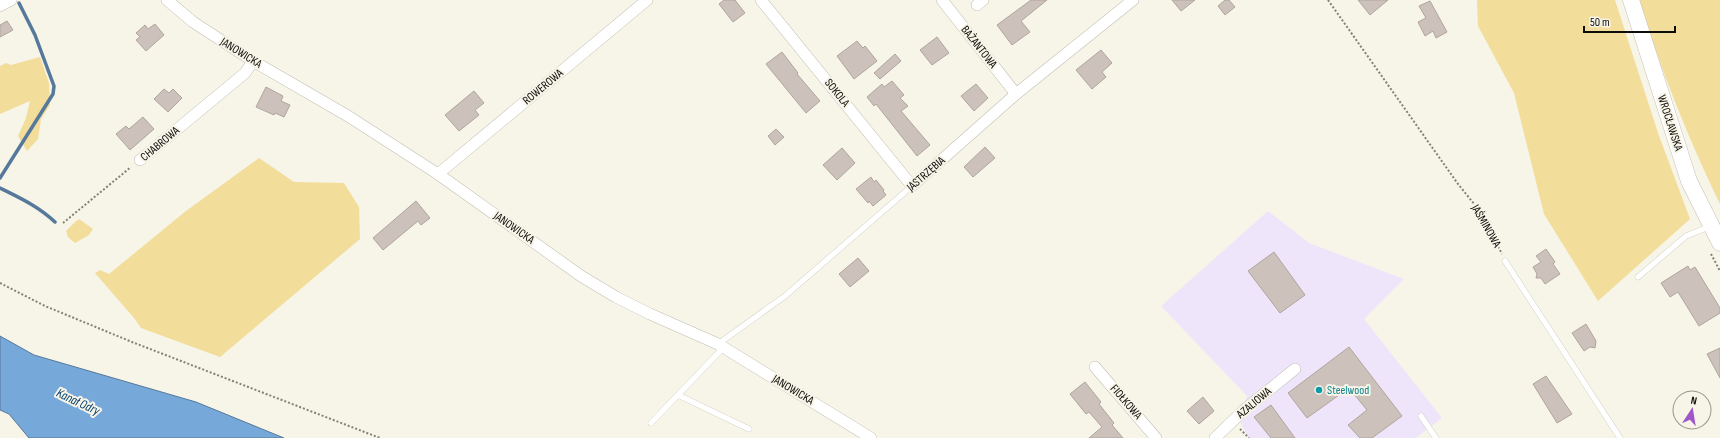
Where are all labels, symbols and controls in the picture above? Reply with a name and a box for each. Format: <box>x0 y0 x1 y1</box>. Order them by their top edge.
scale bar <box>1584 8 1675 34</box>
text: 50 m <box>1590 15 1610 30</box>
street label: BAŻANTOWA <box>958 23 1001 72</box>
street label: JANOWICKA <box>217 34 265 72</box>
street label: ROWEROWA <box>520 65 567 108</box>
street label: SOKOLA <box>821 76 853 111</box>
street label: WROCŁAWSKA <box>1654 93 1686 154</box>
street label: CHABROWA <box>137 123 183 165</box>
street label: JASTRZĘBIA <box>903 153 949 195</box>
street label: JAŚMINOWA <box>1467 201 1505 251</box>
street label: JANOWICKA <box>490 208 538 248</box>
street label: JANOWICKA <box>768 371 817 409</box>
street label: FIOŁKOWA <box>1107 381 1146 423</box>
place label: Steelwood <box>1327 383 1369 398</box>
street label: AZALIOWA <box>1233 384 1275 423</box>
water label: Kanał Odry <box>54 385 103 419</box>
marker: Steelwood <box>1314 385 1324 395</box>
north arrow <box>1672 390 1712 430</box>
text: N <box>1690 394 1698 408</box>

